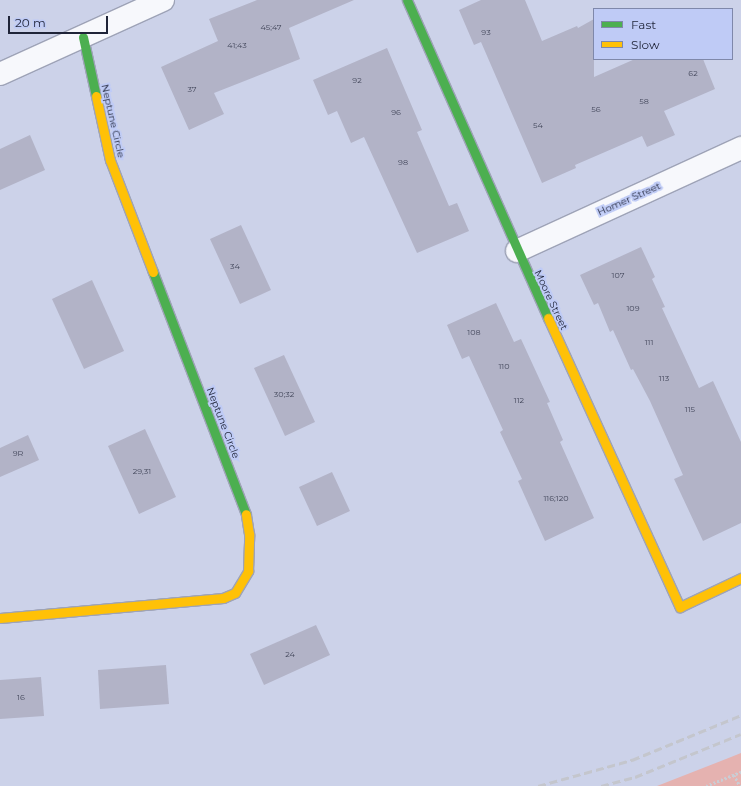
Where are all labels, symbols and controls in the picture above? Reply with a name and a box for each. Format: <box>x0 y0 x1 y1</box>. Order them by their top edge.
scale bar <box>10 8 110 34</box>
legend <box>593 8 733 60</box>
text: 20 m <box>15 15 46 30</box>
text: Fast <box>631 17 656 32</box>
house number: 45;47 <box>260 23 282 33</box>
house number: 93 <box>481 28 491 38</box>
text: Slow <box>631 37 660 52</box>
house number: 41;43 <box>227 41 247 51</box>
house number: 62 <box>688 69 698 79</box>
house number: 92 <box>352 76 362 86</box>
street label: Neptune Circle <box>99 83 127 159</box>
house number: 37 <box>187 85 197 95</box>
house number: 58 <box>639 97 649 107</box>
house number: 56 <box>591 105 601 115</box>
house number: 96 <box>391 108 401 118</box>
house number: 54 <box>533 121 543 131</box>
house number: 98 <box>398 158 408 168</box>
street label: Homer Street <box>596 180 662 218</box>
house number: 34 <box>230 262 240 272</box>
street label: Moore Street <box>532 268 570 332</box>
house number: 107 <box>612 271 624 281</box>
house number: 109 <box>626 304 640 314</box>
house number: 108 <box>467 328 481 338</box>
house number: 111 <box>645 338 653 348</box>
house number: 110 <box>498 362 510 372</box>
house number: 113 <box>659 374 669 384</box>
street label: Neptune Circle <box>204 386 242 460</box>
house number: 30;32 <box>274 390 294 400</box>
house number: 112 <box>514 396 524 406</box>
house number: 115 <box>685 405 695 415</box>
house number: 9R <box>13 449 23 459</box>
house number: 29,31 <box>133 467 151 477</box>
house number: 116;120 <box>543 494 569 504</box>
house number: 24 <box>285 650 295 660</box>
house number: 16 <box>17 693 25 703</box>

